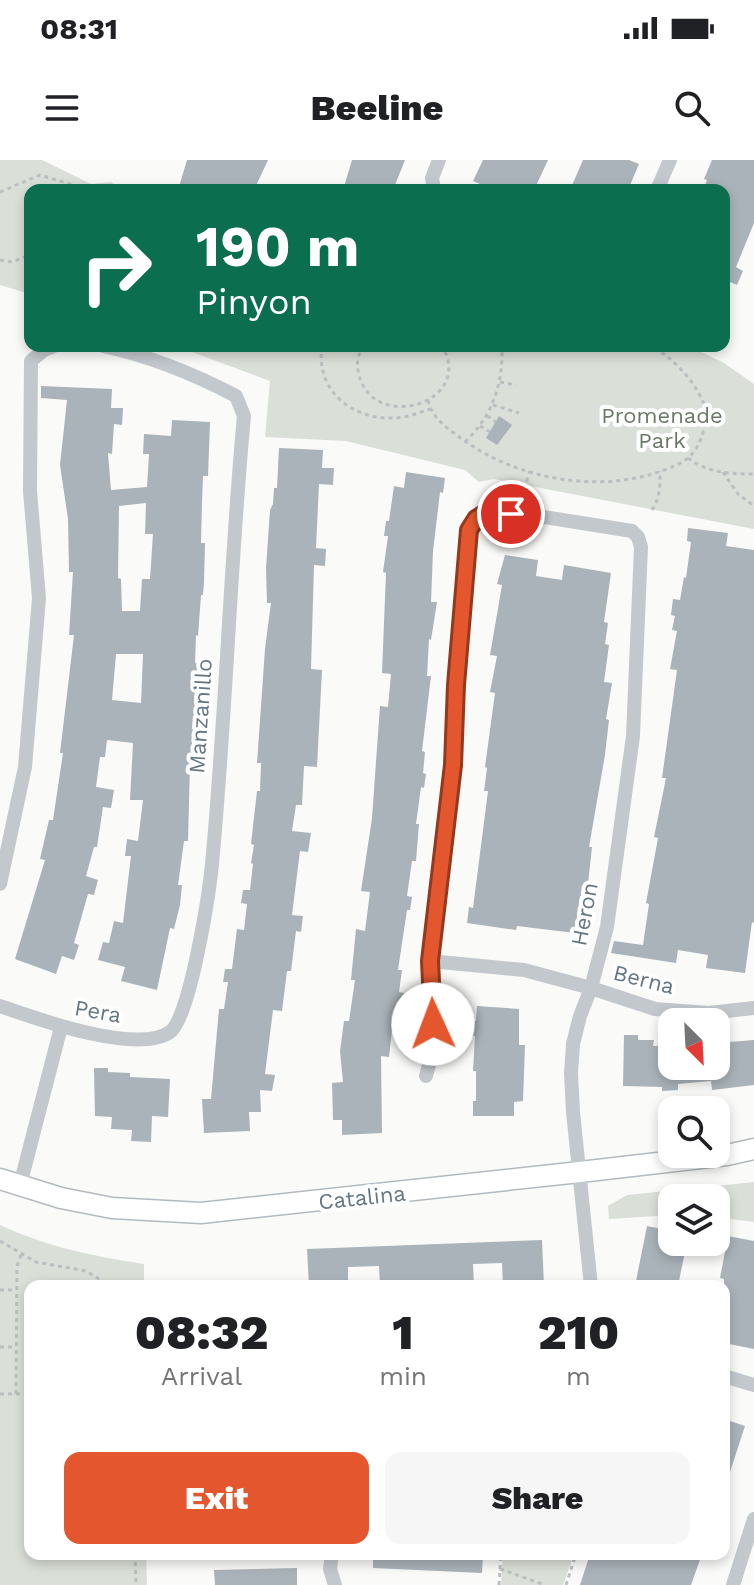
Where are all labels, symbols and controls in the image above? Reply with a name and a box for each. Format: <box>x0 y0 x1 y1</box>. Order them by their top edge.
text: 08:31 <box>40 11 118 46</box>
icon: menu <box>40 86 84 130</box>
icon: search <box>670 86 714 130</box>
text: Beeline <box>311 87 443 129</box>
text: 190 m <box>196 214 359 280</box>
icon: right <box>64 216 168 320</box>
text: Pinyon <box>196 281 312 323</box>
park label: Promenade Park <box>601 403 723 453</box>
pin <box>477 480 545 548</box>
icon: arrive <box>489 492 533 536</box>
street label: Manzanillo <box>184 658 217 774</box>
street label: Heron <box>566 880 603 948</box>
street label: Berna <box>611 960 677 999</box>
position arrow <box>391 982 475 1066</box>
street label: Pera <box>73 995 123 1028</box>
north arrow <box>658 1008 730 1080</box>
map controls <box>658 1008 730 1256</box>
button: search <box>658 1096 730 1168</box>
street label: Catalina <box>317 1180 407 1214</box>
button: layers <box>658 1184 730 1256</box>
text: 08:32 <box>135 1304 268 1361</box>
text: 1 <box>392 1304 414 1361</box>
text: 210 <box>538 1304 619 1361</box>
text: Arrival <box>161 1361 242 1391</box>
text: min <box>379 1361 427 1391</box>
text: m <box>566 1361 591 1391</box>
button: Exit <box>64 1452 369 1544</box>
button: Share <box>385 1452 690 1544</box>

